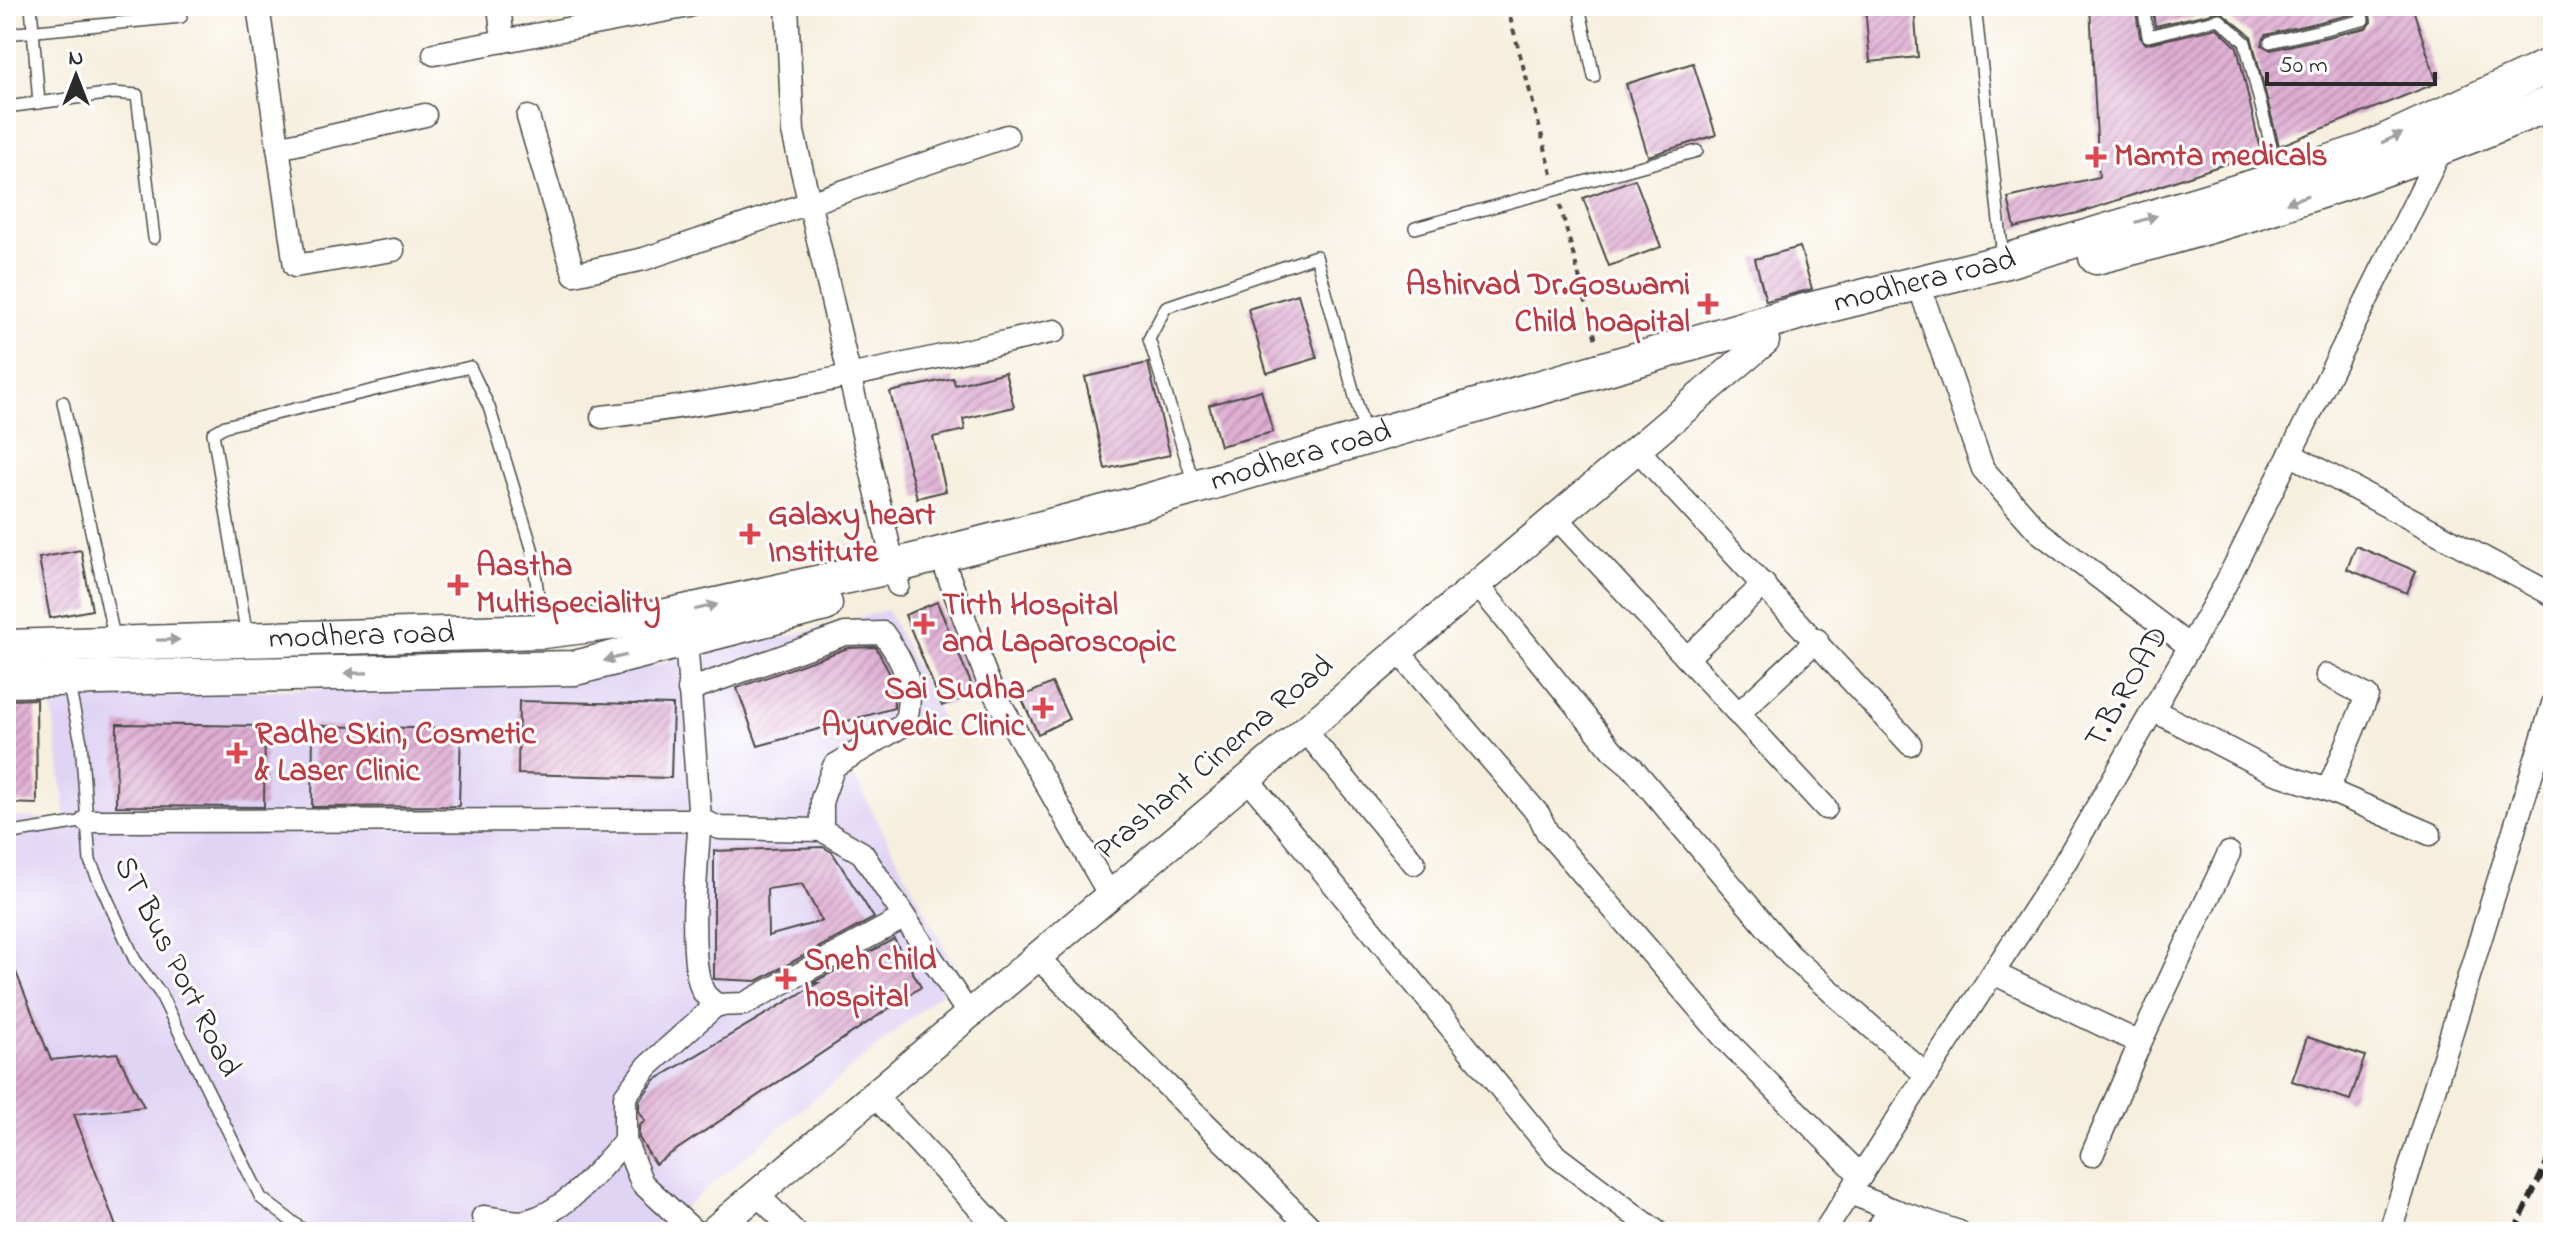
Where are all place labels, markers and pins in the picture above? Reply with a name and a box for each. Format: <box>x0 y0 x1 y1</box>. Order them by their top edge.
place label: Mamta medicals <box>2114 134 2328 181</box>
marker: Mamta medicals <box>2085 146 2107 168</box>
place label: Ashirvad Dr.Goswami Child hoapital <box>1406 263 1690 347</box>
marker: Ashirvad Dr.Goswami Child hoapital <box>1697 293 1719 315</box>
place label: Galaxy heart Institute <box>768 493 936 577</box>
marker: Galaxy heart Institute <box>739 523 761 545</box>
place label: Aastha Multispeciality <box>476 544 661 629</box>
marker: Aastha Multispeciality <box>447 574 469 596</box>
place label: Tirth Hospital and Laparoscopic <box>942 583 1177 667</box>
marker: Tirth Hospital and Laparoscopic <box>913 613 935 635</box>
place label: Sai Sudha Ayurvedic Clinic <box>821 667 1026 752</box>
marker: Sai Sudha Ayurvedic Clinic <box>1032 697 1054 719</box>
place label: Radhe Skin, Cosmetic & Laser Clinic <box>254 712 536 796</box>
marker: Radhe Skin, Cosmetic & Laser Clinic <box>226 742 248 764</box>
place label: Sneh child hospital <box>804 938 936 1022</box>
marker: Sneh child hospital <box>775 968 797 990</box>

